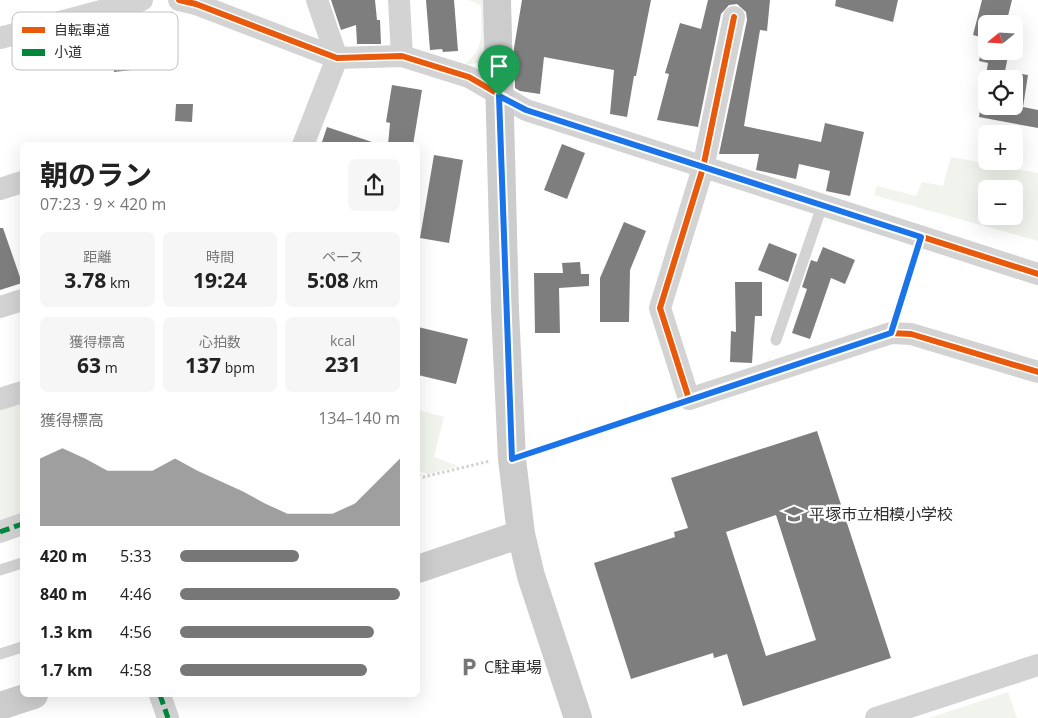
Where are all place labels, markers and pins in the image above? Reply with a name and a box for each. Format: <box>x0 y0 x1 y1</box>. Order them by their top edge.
pin <box>478 45 520 96</box>
school or university icon: 平塚市立相模小学校 <box>783 503 805 525</box>
place label: 平塚市立相模小学校 <box>809 503 953 525</box>
parking icon: C駐車場 <box>458 656 480 678</box>
place label: C駐車場 <box>484 656 542 678</box>

